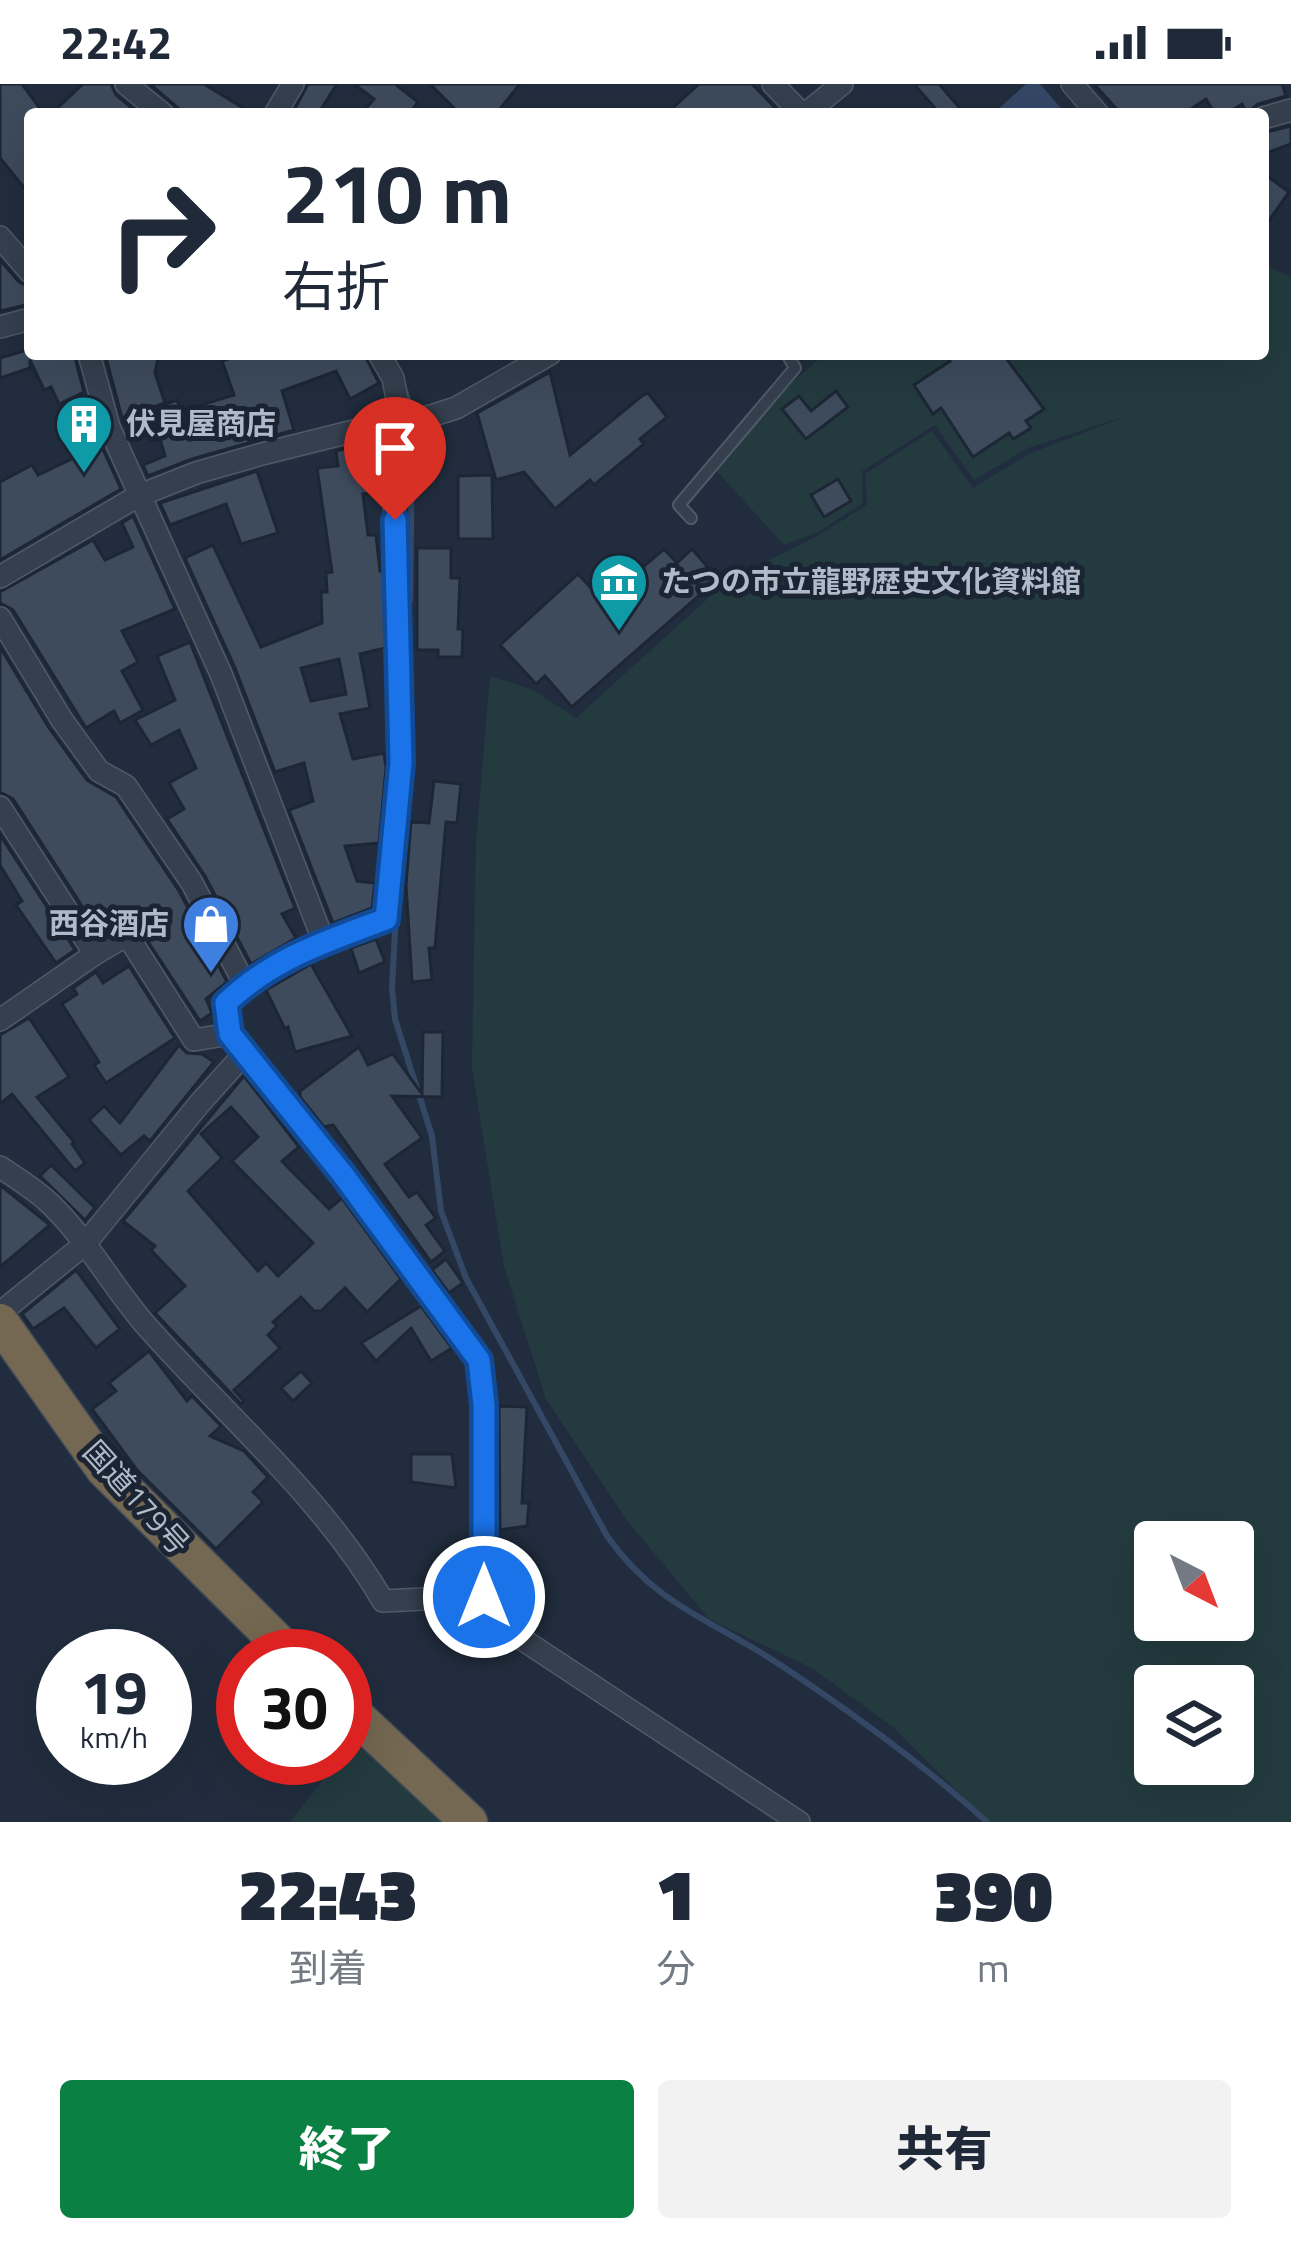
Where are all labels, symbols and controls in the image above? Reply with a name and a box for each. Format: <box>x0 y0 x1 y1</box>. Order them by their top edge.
text: 22:42 <box>60 8 172 76</box>
text: 210 m <box>282 128 512 256</box>
icon: right <box>84 156 240 312</box>
text: 右折 <box>282 245 390 327</box>
building icon: 伏見屋商店 <box>53 393 115 475</box>
pin <box>344 397 446 520</box>
place label: 伏見屋商店 <box>126 400 276 446</box>
icon: arrive <box>362 415 428 481</box>
museum icon: たつの市立龍野歴史文化資料館 <box>588 551 650 633</box>
place label: たつの市立龍野歴史文化資料館 <box>661 558 1081 604</box>
shop icon: 西谷酒店 <box>180 893 242 975</box>
place label: 西谷酒店 <box>49 900 169 946</box>
street label: 国道179号 <box>73 1430 201 1565</box>
north arrow <box>1134 1521 1254 1641</box>
map controls <box>1134 1521 1254 1785</box>
position arrow <box>421 1534 547 1660</box>
speed limit sign: 30 <box>216 1629 372 1785</box>
text: 19 <box>80 1646 148 1737</box>
button: layers <box>1134 1665 1254 1785</box>
text: km/h <box>80 1714 148 1760</box>
text: 22:43 <box>238 1838 418 1948</box>
text: 1 <box>656 1838 695 1948</box>
text: 390 <box>934 1839 1053 1949</box>
text: 到着 <box>289 1938 367 1997</box>
text: 分 <box>656 1938 695 1997</box>
text: m <box>977 1938 1010 1997</box>
button: 終了 <box>60 2080 634 2218</box>
button: 共有 <box>658 2080 1231 2218</box>

